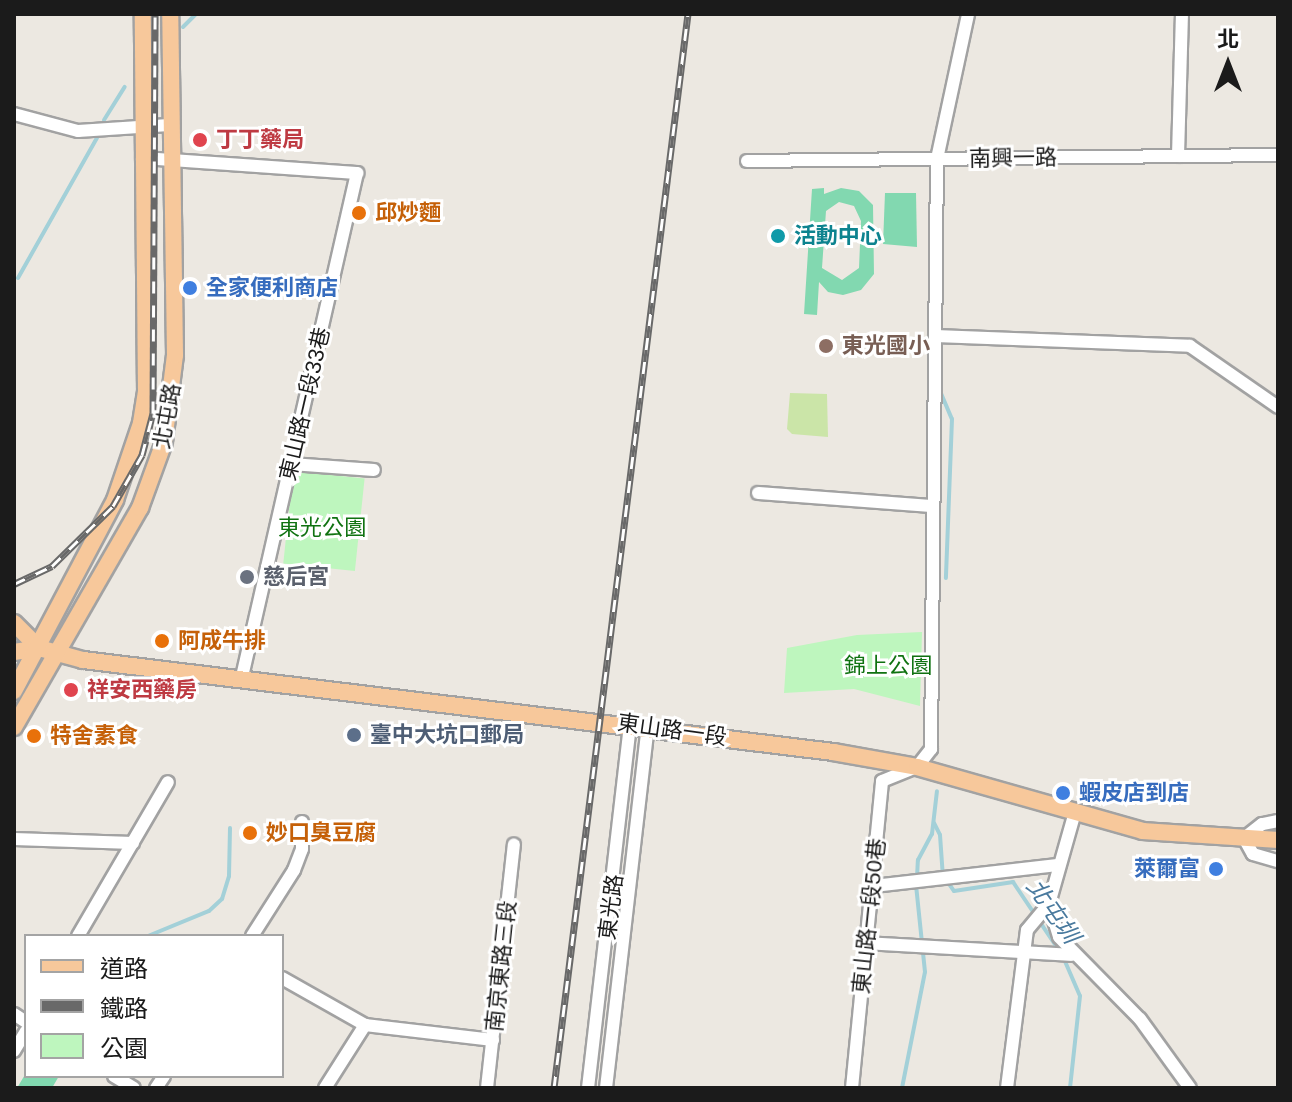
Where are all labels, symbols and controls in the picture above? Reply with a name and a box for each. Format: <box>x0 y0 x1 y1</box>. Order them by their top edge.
north arrow <box>1188 24 1268 104</box>
text: 北 <box>1217 27 1239 52</box>
place label: 丁丁藥局 <box>216 127 304 153</box>
marker: 丁丁藥局 <box>191 131 209 149</box>
street label: 南興一路 <box>969 144 1057 172</box>
place label: 邱炒麵 <box>375 200 441 226</box>
marker: 邱炒麵 <box>350 204 368 222</box>
place label: 活動中心 <box>794 223 882 249</box>
marker: 活動中心 <box>769 227 787 245</box>
place label: 全家便利商店 <box>206 275 338 301</box>
marker: 全家便利商店 <box>181 279 199 297</box>
street label: 東山路一段33巷 <box>275 325 335 483</box>
place label: 東光國小 <box>842 333 930 359</box>
marker: 東光國小 <box>817 337 835 355</box>
street label: 北屯路 <box>148 381 186 451</box>
park label: 東光公園 <box>278 515 366 541</box>
place label: 慈后宮 <box>263 564 329 590</box>
marker: 慈后宮 <box>238 568 256 586</box>
place label: 阿成牛排 <box>178 628 266 654</box>
marker: 阿成牛排 <box>153 632 171 650</box>
park label: 錦上公園 <box>844 653 932 679</box>
place label: 祥安西藥房 <box>87 677 197 703</box>
marker: 祥安西藥房 <box>62 681 80 699</box>
street label: 東山路一段 <box>616 709 728 751</box>
place label: 臺中大坑口郵局 <box>370 722 524 748</box>
place label: 特舍素食 <box>50 723 138 749</box>
marker: 臺中大坑口郵局 <box>345 726 363 744</box>
marker: 特舍素食 <box>25 727 43 745</box>
place label: 蝦皮店到店 <box>1079 780 1189 806</box>
marker: 蝦皮店到店 <box>1054 784 1072 802</box>
place label: 妙口臭豆腐 <box>266 820 376 846</box>
marker: 妙口臭豆腐 <box>241 824 259 842</box>
street label: 東山路一段50巷 <box>848 837 890 995</box>
place label: 萊爾富 <box>1134 856 1200 882</box>
marker: 萊爾富 <box>1207 860 1225 878</box>
street label: 東光路 <box>594 873 628 941</box>
water label: 北屯圳 <box>1021 873 1085 949</box>
street label: 南京東路三段 <box>481 899 521 1033</box>
legend <box>24 934 284 1078</box>
text: 道路 <box>100 955 148 982</box>
text: 鐵路 <box>100 995 148 1022</box>
text: 公園 <box>100 1035 148 1062</box>

